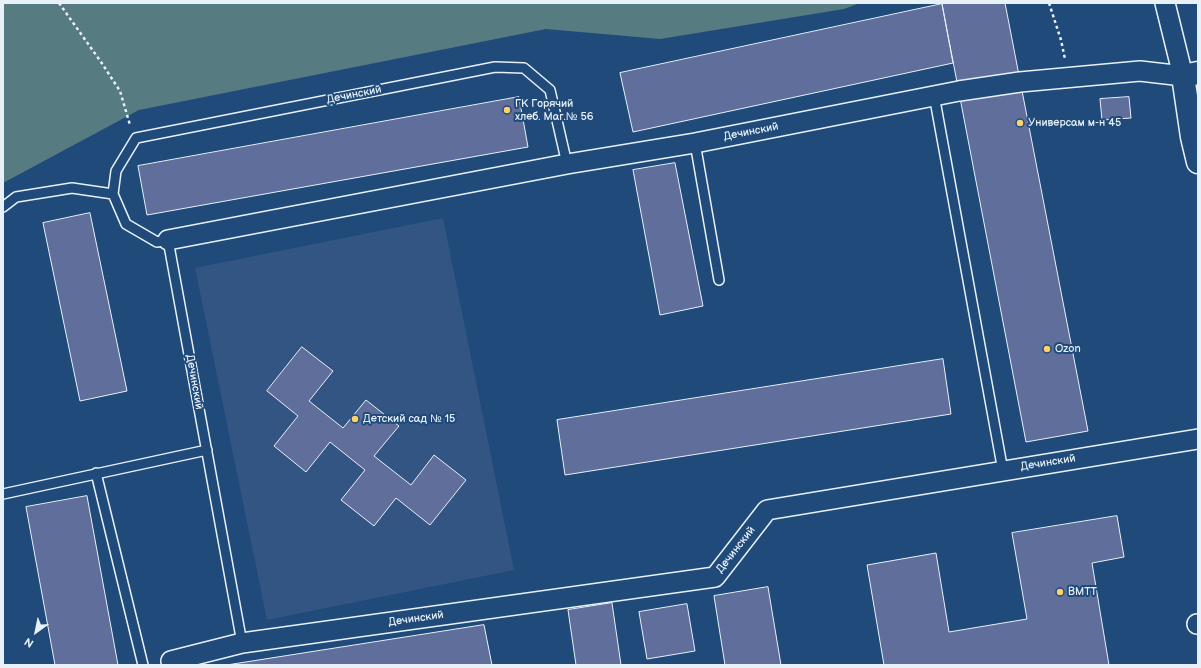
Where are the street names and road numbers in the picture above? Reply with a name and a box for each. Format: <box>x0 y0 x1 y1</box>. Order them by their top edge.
street label: Дечинский <box>325 83 383 107</box>
street label: Дечинский <box>722 120 780 144</box>
street label: Дечинский <box>183 353 205 411</box>
street label: Дечинский <box>1019 452 1077 474</box>
street label: Дечинский <box>714 524 758 576</box>
street label: Дечинский <box>388 609 444 629</box>

